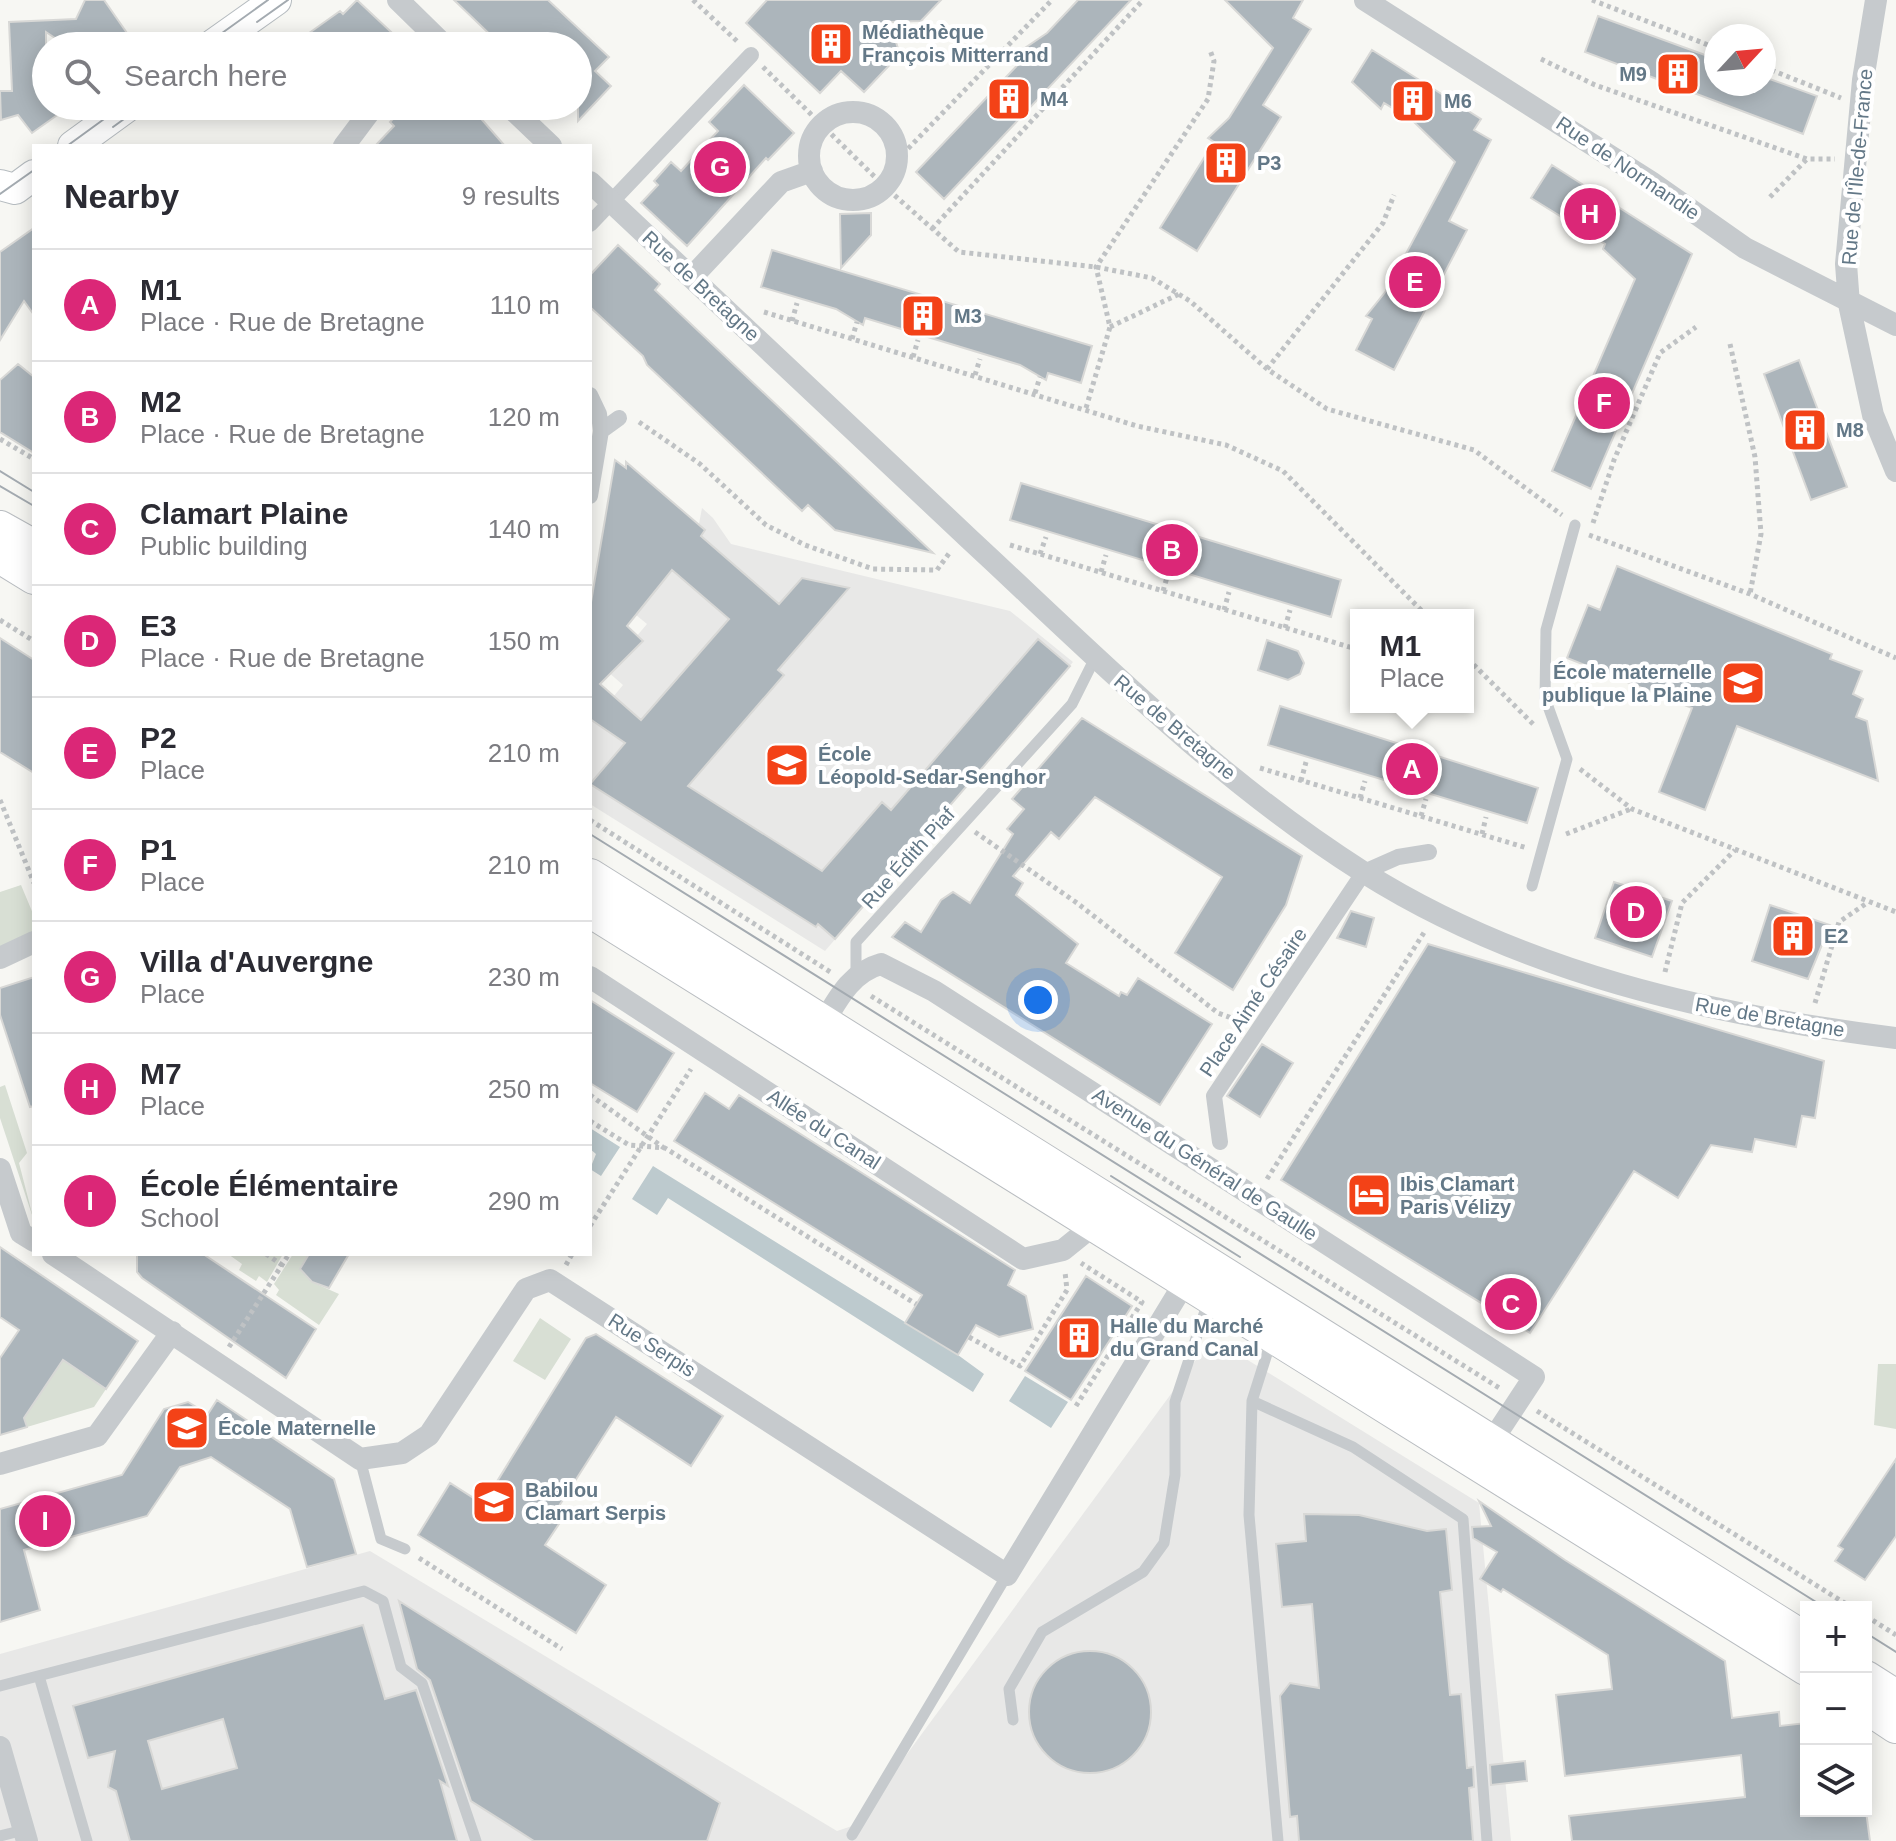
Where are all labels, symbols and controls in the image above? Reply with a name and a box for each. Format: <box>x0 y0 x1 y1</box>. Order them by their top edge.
building icon: Médiathèque François Mitterrand <box>807 20 855 68</box>
place label: Médiathèque François Mitterrand <box>862 21 1049 66</box>
north arrow <box>1704 24 1776 96</box>
search box <box>32 32 592 120</box>
building icon: M9 <box>1654 50 1702 98</box>
icon: search <box>60 54 104 98</box>
text: Search here <box>124 59 287 92</box>
place label: M9 <box>1619 63 1647 85</box>
street label: Rue de l'Île-de-France <box>1837 68 1877 266</box>
building icon: M4 <box>985 75 1033 123</box>
building icon: M6 <box>1389 77 1437 125</box>
place label: M4 <box>1040 88 1069 110</box>
place label: M6 <box>1444 90 1472 112</box>
street label: Rue de Normandie <box>1552 112 1704 224</box>
pin: G <box>694 137 746 197</box>
building icon: P3 <box>1202 139 1250 187</box>
place label: P3 <box>1257 152 1281 174</box>
text: Nearby <box>64 177 179 215</box>
text: 9 results <box>462 181 560 211</box>
pin: H <box>1564 184 1616 244</box>
street label: Rue de Bretagne <box>638 226 764 346</box>
pin: E <box>1389 252 1441 312</box>
text: M1 <box>140 273 182 306</box>
text: A <box>81 290 99 320</box>
text: 110 m <box>490 290 560 320</box>
building icon: M3 <box>899 292 947 340</box>
place label: M3 <box>954 305 982 327</box>
text: Place · Rue de Bretagne <box>140 307 425 337</box>
pin: F <box>1578 373 1630 433</box>
text: M2 <box>140 385 182 418</box>
text: B <box>81 402 99 432</box>
text: 120 m <box>488 402 560 432</box>
building icon: M8 <box>1781 406 1829 454</box>
text: Place · Rue de Bretagne <box>140 419 425 449</box>
place label: M8 <box>1836 419 1864 441</box>
text: Clamart Plaine <box>140 497 348 530</box>
text: C <box>81 514 99 544</box>
text: 140 m <box>488 514 560 544</box>
pin: B <box>1146 520 1198 580</box>
text: Public building <box>140 531 308 561</box>
text: E3 <box>140 609 177 642</box>
popup <box>1350 609 1474 713</box>
text: D <box>81 626 99 656</box>
text: 150 m <box>488 626 560 656</box>
text: M1 <box>1379 629 1421 662</box>
text: Place · Rue de Bretagne <box>140 643 425 673</box>
school or university icon: École maternelle publique la Plaine <box>1719 659 1767 707</box>
place label: École maternelle publique la Plaine <box>1542 661 1712 706</box>
text: Place <box>1379 663 1445 693</box>
street label: Rue de Bretagne <box>1110 670 1240 784</box>
text: P2 <box>140 721 177 754</box>
text: E <box>81 738 99 768</box>
text: 210 m <box>488 738 560 768</box>
pin: A <box>1386 739 1438 799</box>
school or university icon: École Léopold-Sedar-Senghor <box>763 741 811 789</box>
place label: École Léopold-Sedar-Senghor <box>818 743 1046 788</box>
text: Place <box>140 755 205 785</box>
street label: Rue Édith Piaf <box>857 803 959 913</box>
text: P1 <box>140 833 177 866</box>
text: F <box>82 850 98 880</box>
text: 210 m <box>488 850 560 880</box>
text: Place <box>140 867 205 897</box>
pin: D <box>1610 882 1662 942</box>
building icon: E2 <box>1769 912 1817 960</box>
street label: Place Aimé Césaire <box>1195 924 1311 1080</box>
place label: E2 <box>1824 925 1848 947</box>
text: Villa d'Auvergne <box>140 945 373 978</box>
text: G <box>80 962 100 992</box>
text: 230 m <box>488 962 560 992</box>
text: Place <box>140 979 205 1009</box>
your location <box>1018 980 1058 1020</box>
street label: Rue de Bretagne <box>1694 993 1846 1041</box>
text: M7 <box>140 1057 182 1090</box>
text: H <box>81 1074 99 1104</box>
text: 250 m <box>488 1074 560 1104</box>
street label: Avenue du Général de Gaulle <box>1089 1083 1321 1245</box>
street label: Allée du Canal <box>763 1084 885 1174</box>
text: Place <box>140 1091 205 1121</box>
text: École Élémentaire <box>140 1169 398 1202</box>
hotel icon: Ibis Clamart Paris Vélizy <box>1345 1171 1393 1219</box>
place label: Ibis Clamart Paris Vélizy <box>1400 1173 1515 1218</box>
text: I <box>86 1186 94 1216</box>
text: 290 m <box>488 1186 560 1216</box>
text: School <box>140 1203 220 1233</box>
pin: C <box>1485 1274 1537 1334</box>
street label: Rue Serpis <box>605 1309 699 1381</box>
building icon: Halle du Marché du Grand Canal <box>1055 1314 1103 1362</box>
place label: Halle du Marché du Grand Canal <box>1110 1315 1263 1360</box>
school or university icon: École Maternelle <box>163 1404 211 1452</box>
place label: École Maternelle <box>218 1417 376 1439</box>
school or university icon: Babilou Clamart Serpis <box>470 1478 518 1526</box>
place label: Babilou Clamart Serpis <box>525 1479 666 1524</box>
pin: I <box>19 1491 71 1551</box>
map controls <box>1800 1601 1872 1817</box>
button: + <box>1800 1601 1872 1673</box>
button: − <box>1800 1673 1872 1745</box>
button: layers <box>1800 1745 1872 1817</box>

